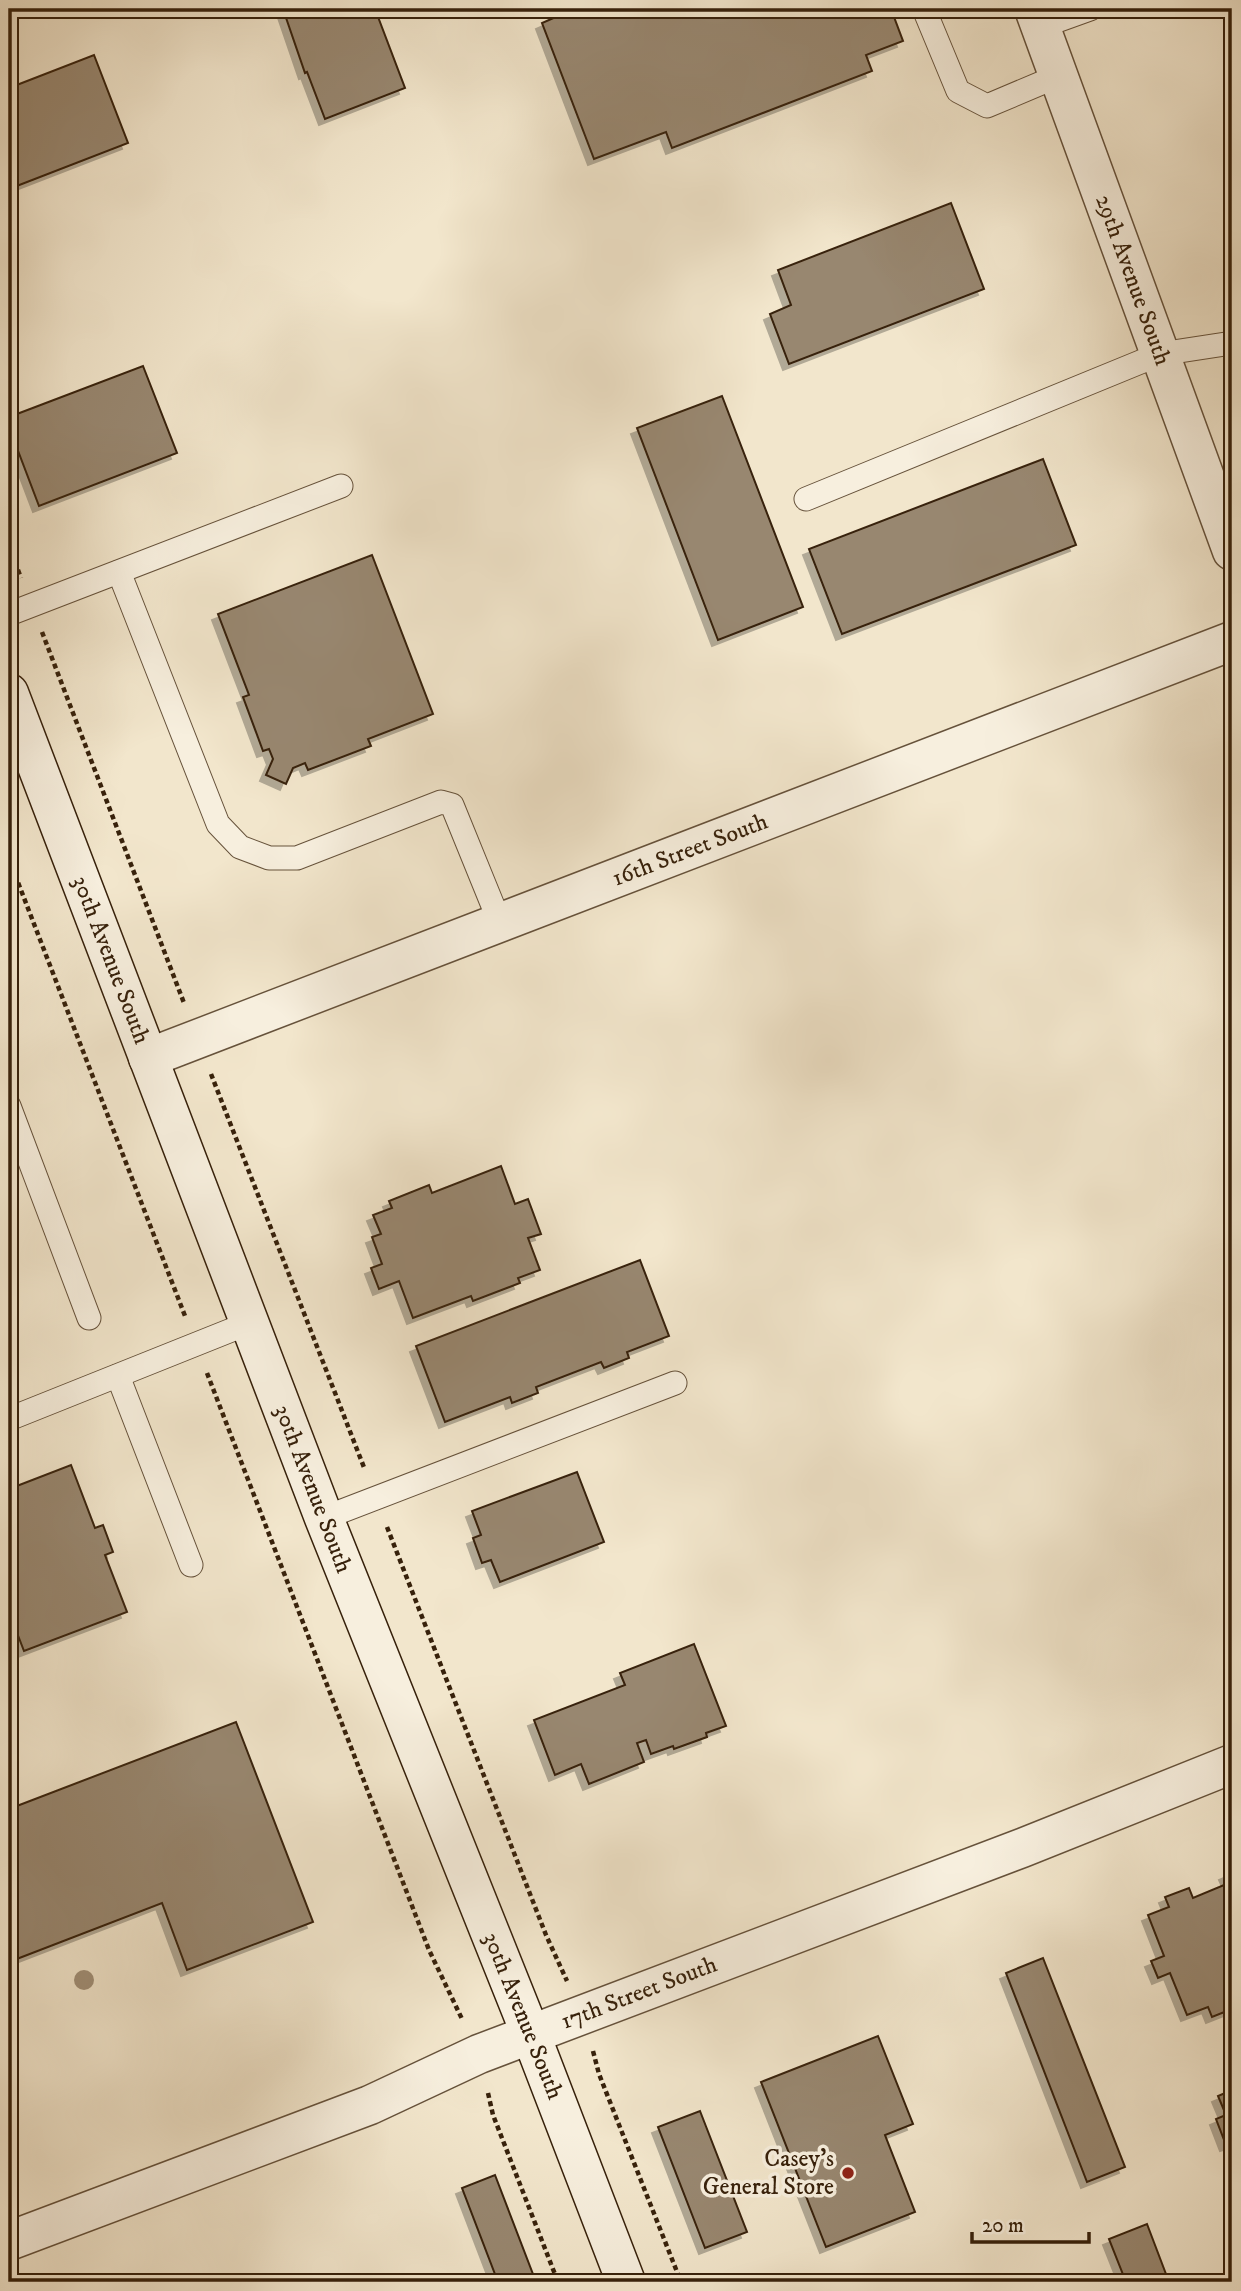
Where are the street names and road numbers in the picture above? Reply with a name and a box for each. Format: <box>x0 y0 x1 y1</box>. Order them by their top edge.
street label: 29th Avenue South <box>1088 190 1178 370</box>
street label: 16th Street South <box>608 806 773 894</box>
street label: 30th Avenue South <box>65 872 157 1049</box>
street label: 30th Avenue South <box>267 1401 359 1578</box>
street label: 30th Avenue South <box>476 1928 570 2104</box>
street label: 17th Street South <box>557 1949 722 2037</box>

